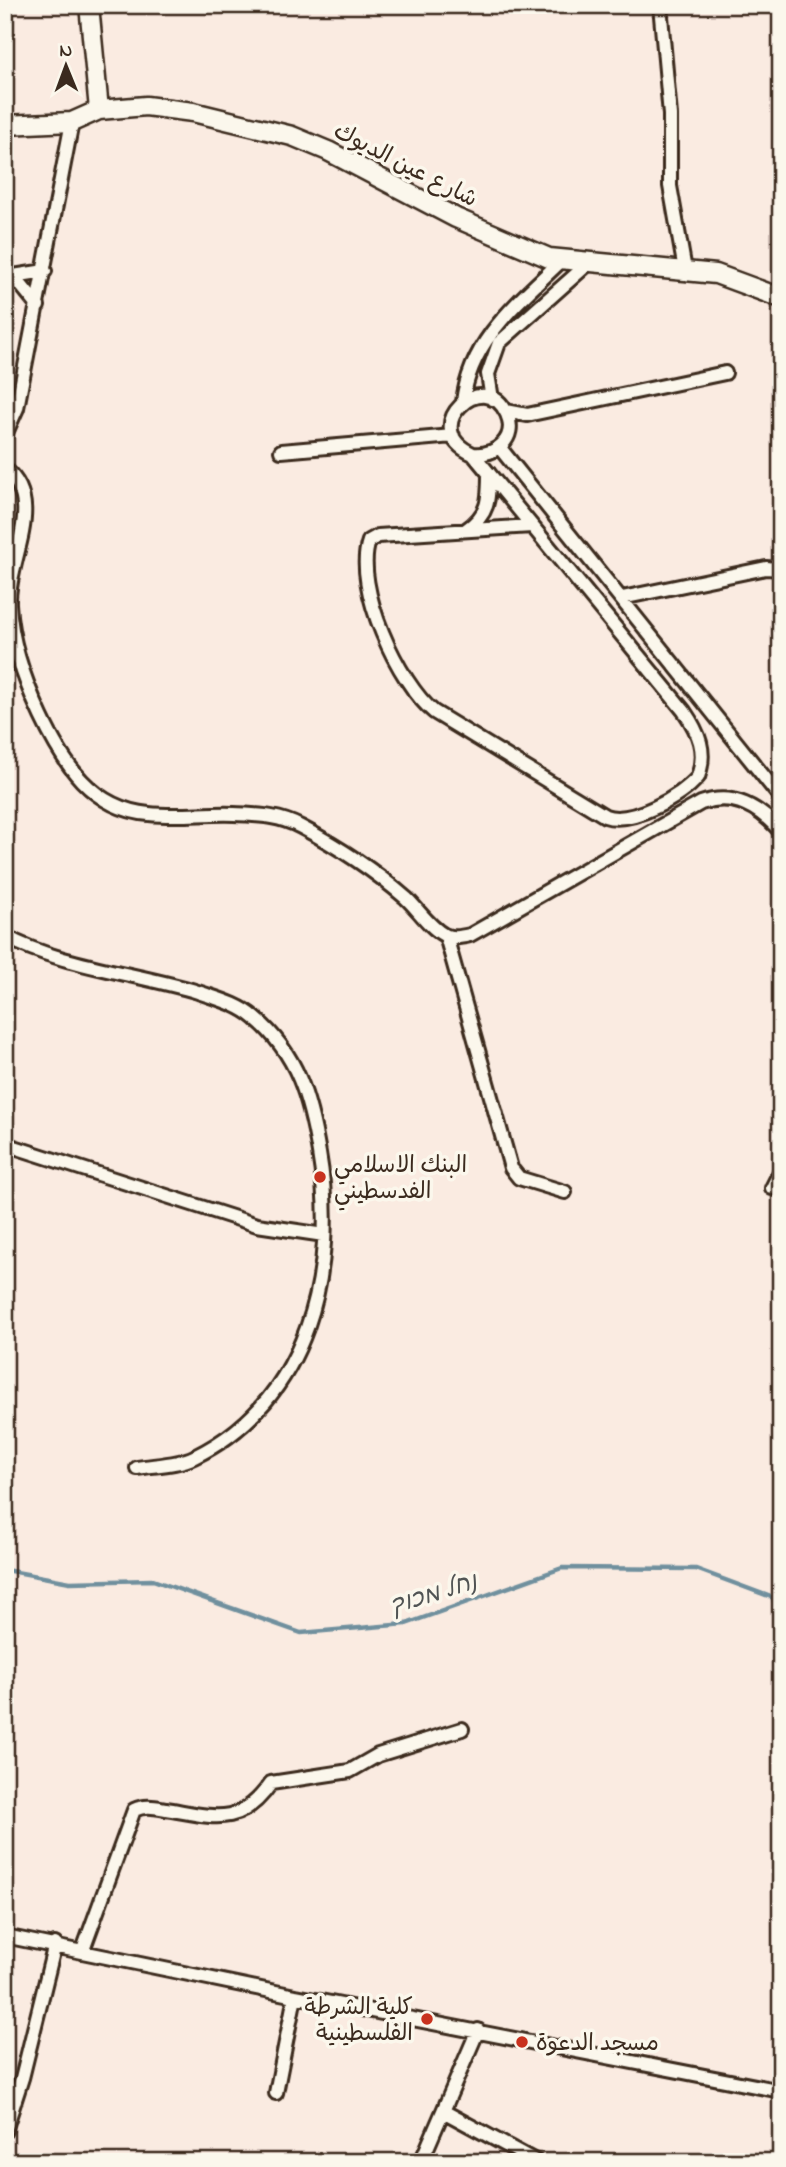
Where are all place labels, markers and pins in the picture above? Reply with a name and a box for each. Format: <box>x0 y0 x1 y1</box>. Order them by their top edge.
place label: البنك الاسلامي الفدسطيني <box>334 1150 467 1211</box>
marker: البنك الاسلامي الفدسطيني <box>312 1169 328 1185</box>
place label: كلية الشرطة الفلسطينية <box>305 1992 413 2051</box>
marker: كلية الشرطة الفلسطينية <box>419 2011 435 2027</box>
place label: مسجد الدعوة <box>536 2028 659 2061</box>
marker: مسجد الدعوة <box>514 2034 530 2050</box>

